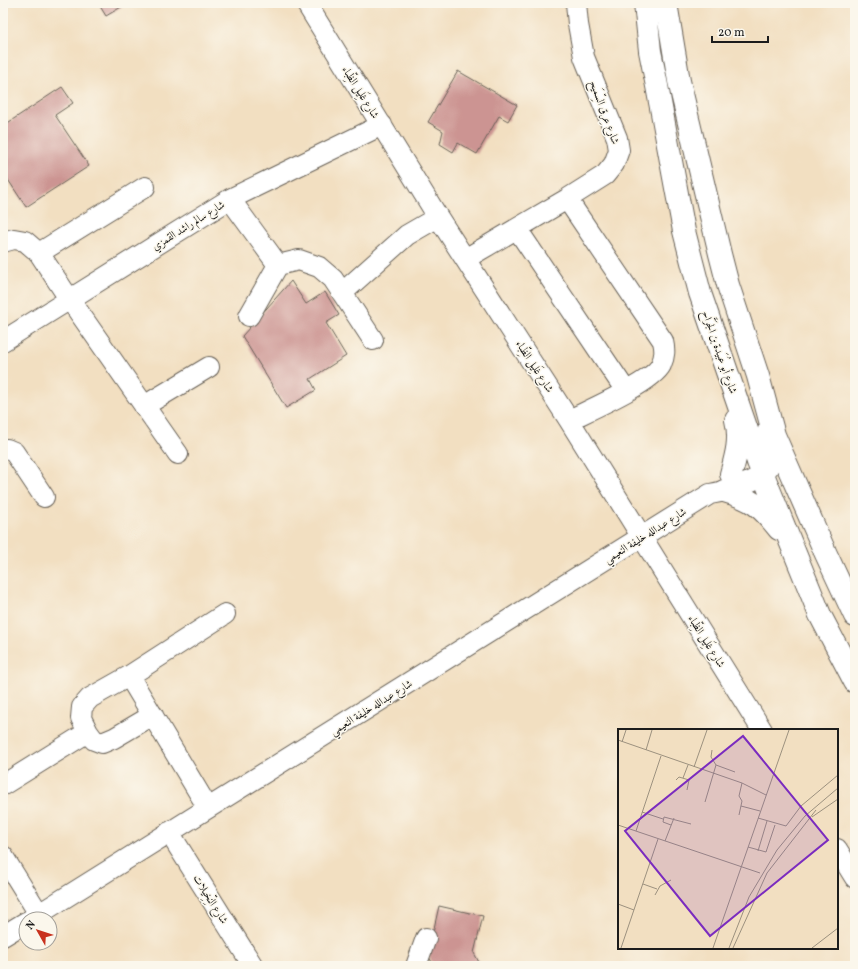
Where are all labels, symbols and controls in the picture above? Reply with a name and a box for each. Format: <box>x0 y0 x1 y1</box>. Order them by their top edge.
scale bar <box>712 18 768 44</box>
text: 20 m <box>718 25 745 41</box>
street label: شارع غَلِيل الظِّباء <box>337 63 384 123</box>
street label: شارع عِرق السِّمَيح <box>583 78 624 147</box>
street label: شارع سالم راشد القمزي <box>150 198 229 256</box>
street label: شارع أبو عُبَيدة بن الجَرَّاح <box>695 308 743 397</box>
street label: شارع غَلِيل الظِّباء <box>510 337 558 396</box>
street label: شارع عبدالله خليفة النعيمي <box>602 505 691 569</box>
street label: شارع غَلِيل الظِّباء <box>683 612 730 672</box>
street label: شارع عبدالله خليفة النعيمي <box>328 677 417 741</box>
inset map <box>618 729 838 949</box>
street label: شارع النِّخِيلات <box>188 872 232 928</box>
north arrow <box>18 911 58 951</box>
text: N <box>23 918 40 933</box>

